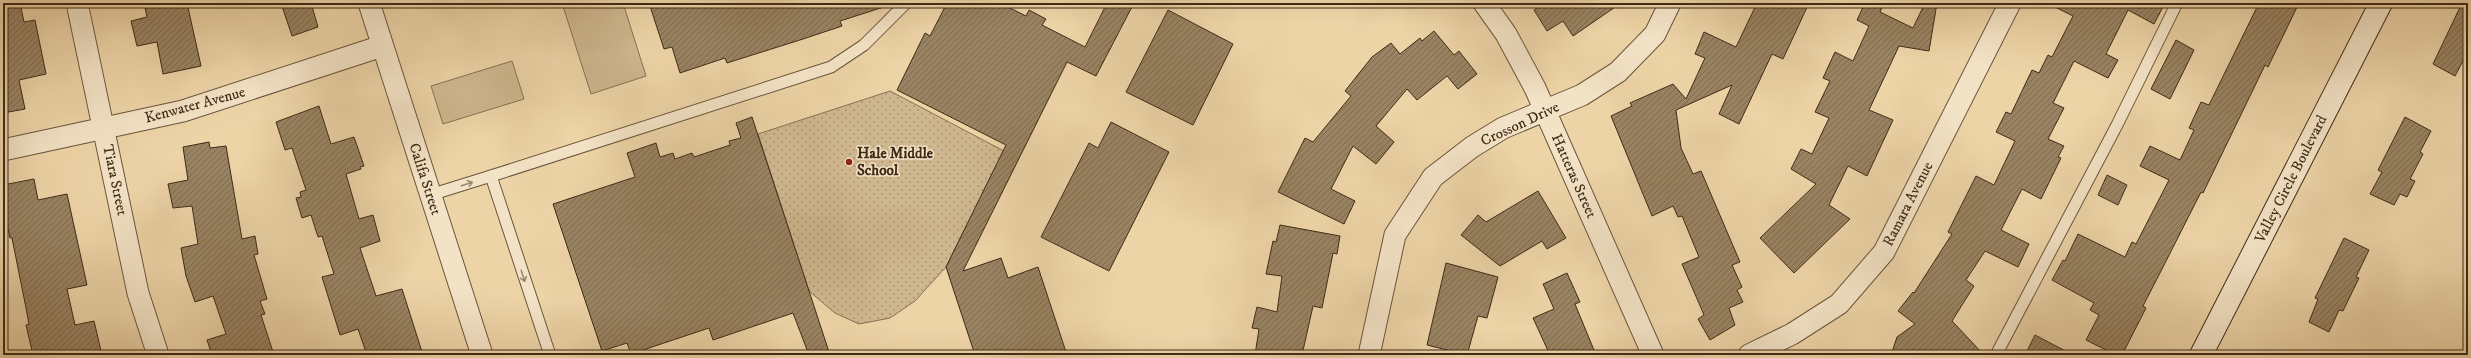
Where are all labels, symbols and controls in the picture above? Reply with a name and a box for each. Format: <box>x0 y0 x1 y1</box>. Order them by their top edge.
street label: Kenwater Avenue <box>143 82 247 128</box>
street label: Crosson Drive <box>1478 98 1562 150</box>
street label: Valley Circle Boulevard <box>2250 112 2332 247</box>
street label: Hatteras Street <box>1547 131 1601 221</box>
street label: Califa Street <box>404 141 446 218</box>
street label: Tiara Street <box>98 143 132 217</box>
place label: Hale Middle School <box>857 144 934 180</box>
marker: Hale Middle School <box>844 157 854 167</box>
street label: Ramara Avenue <box>1879 159 1937 249</box>
one-way arrow <box>461 179 473 187</box>
one-way arrow <box>520 269 528 281</box>

